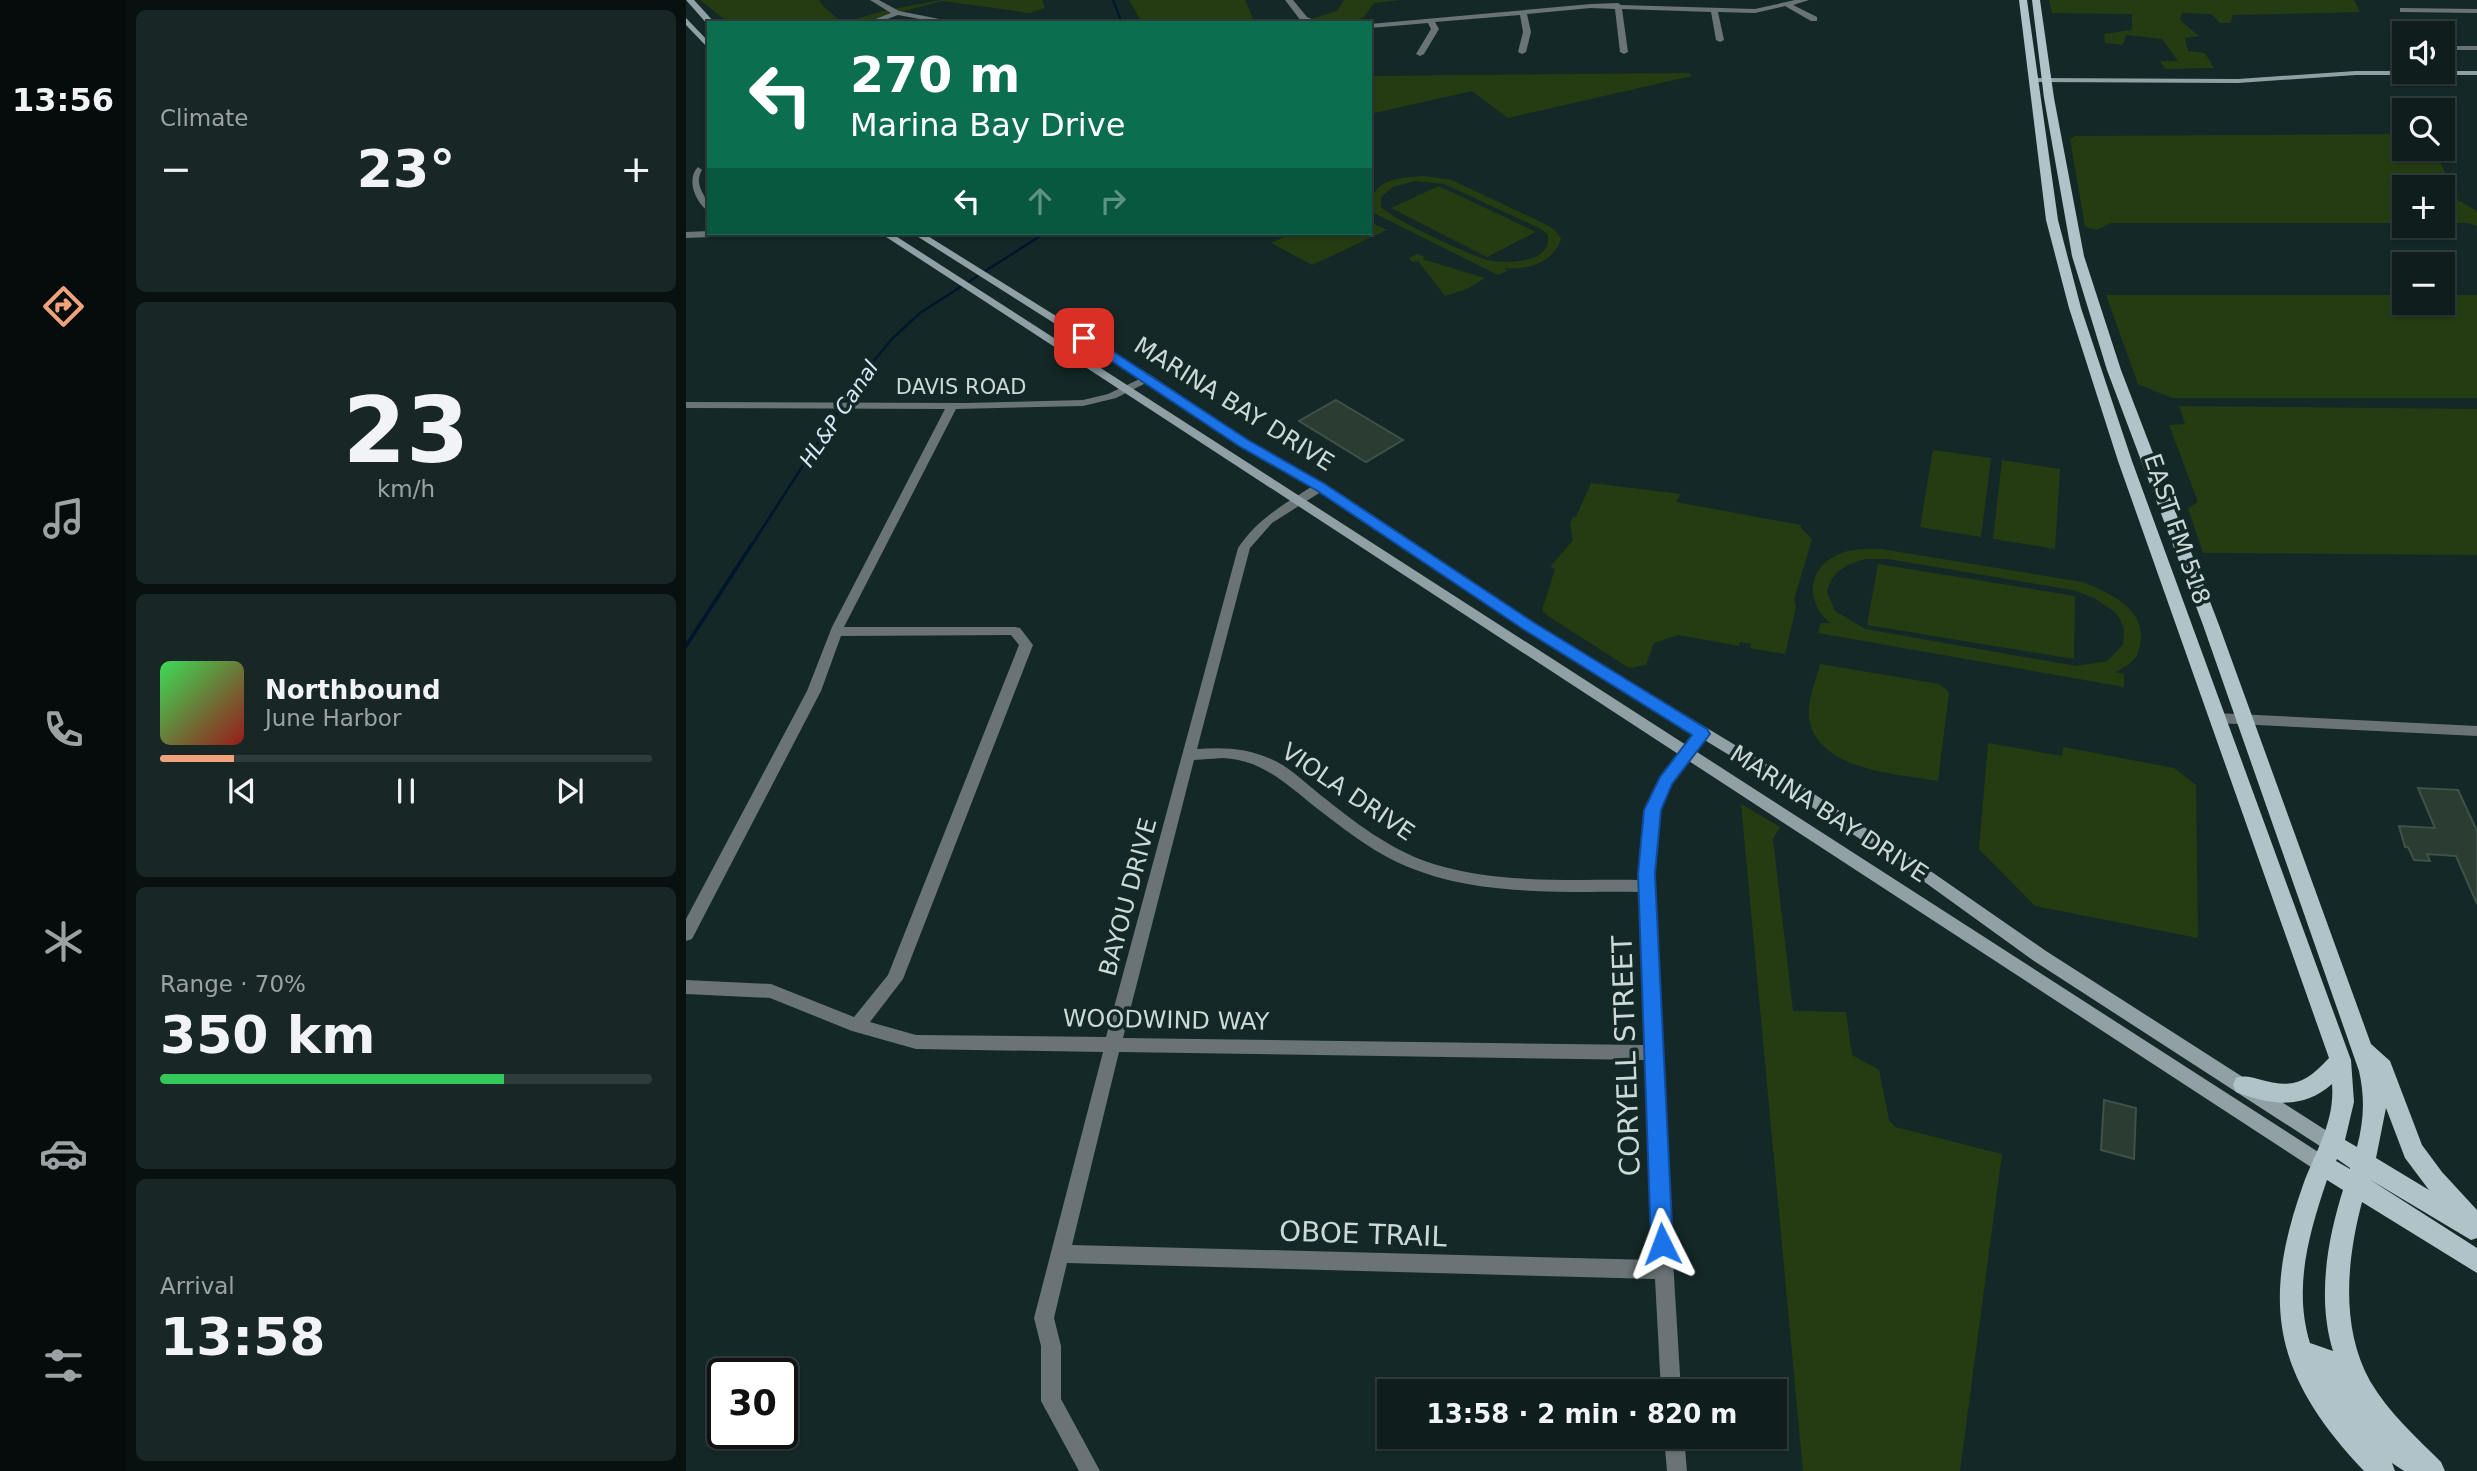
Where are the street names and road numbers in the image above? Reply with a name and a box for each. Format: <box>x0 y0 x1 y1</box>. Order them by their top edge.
street label: MARINA BAY DRIVE <box>1129 331 1339 477</box>
street label: DAVIS ROAD <box>896 375 1026 399</box>
street label: EAST FM 518 <box>2138 450 2216 608</box>
street label: VIOLA DRIVE <box>1276 737 1420 847</box>
street label: MARINA BAY DRIVE <box>1725 740 1933 888</box>
street label: BAYOU DRIVE <box>1093 815 1163 979</box>
street label: CORYELL STREET <box>1605 934 1647 1177</box>
street label: WOODWIND WAY <box>1063 1004 1270 1036</box>
street label: OBOE TRAIL <box>1279 1215 1448 1253</box>

